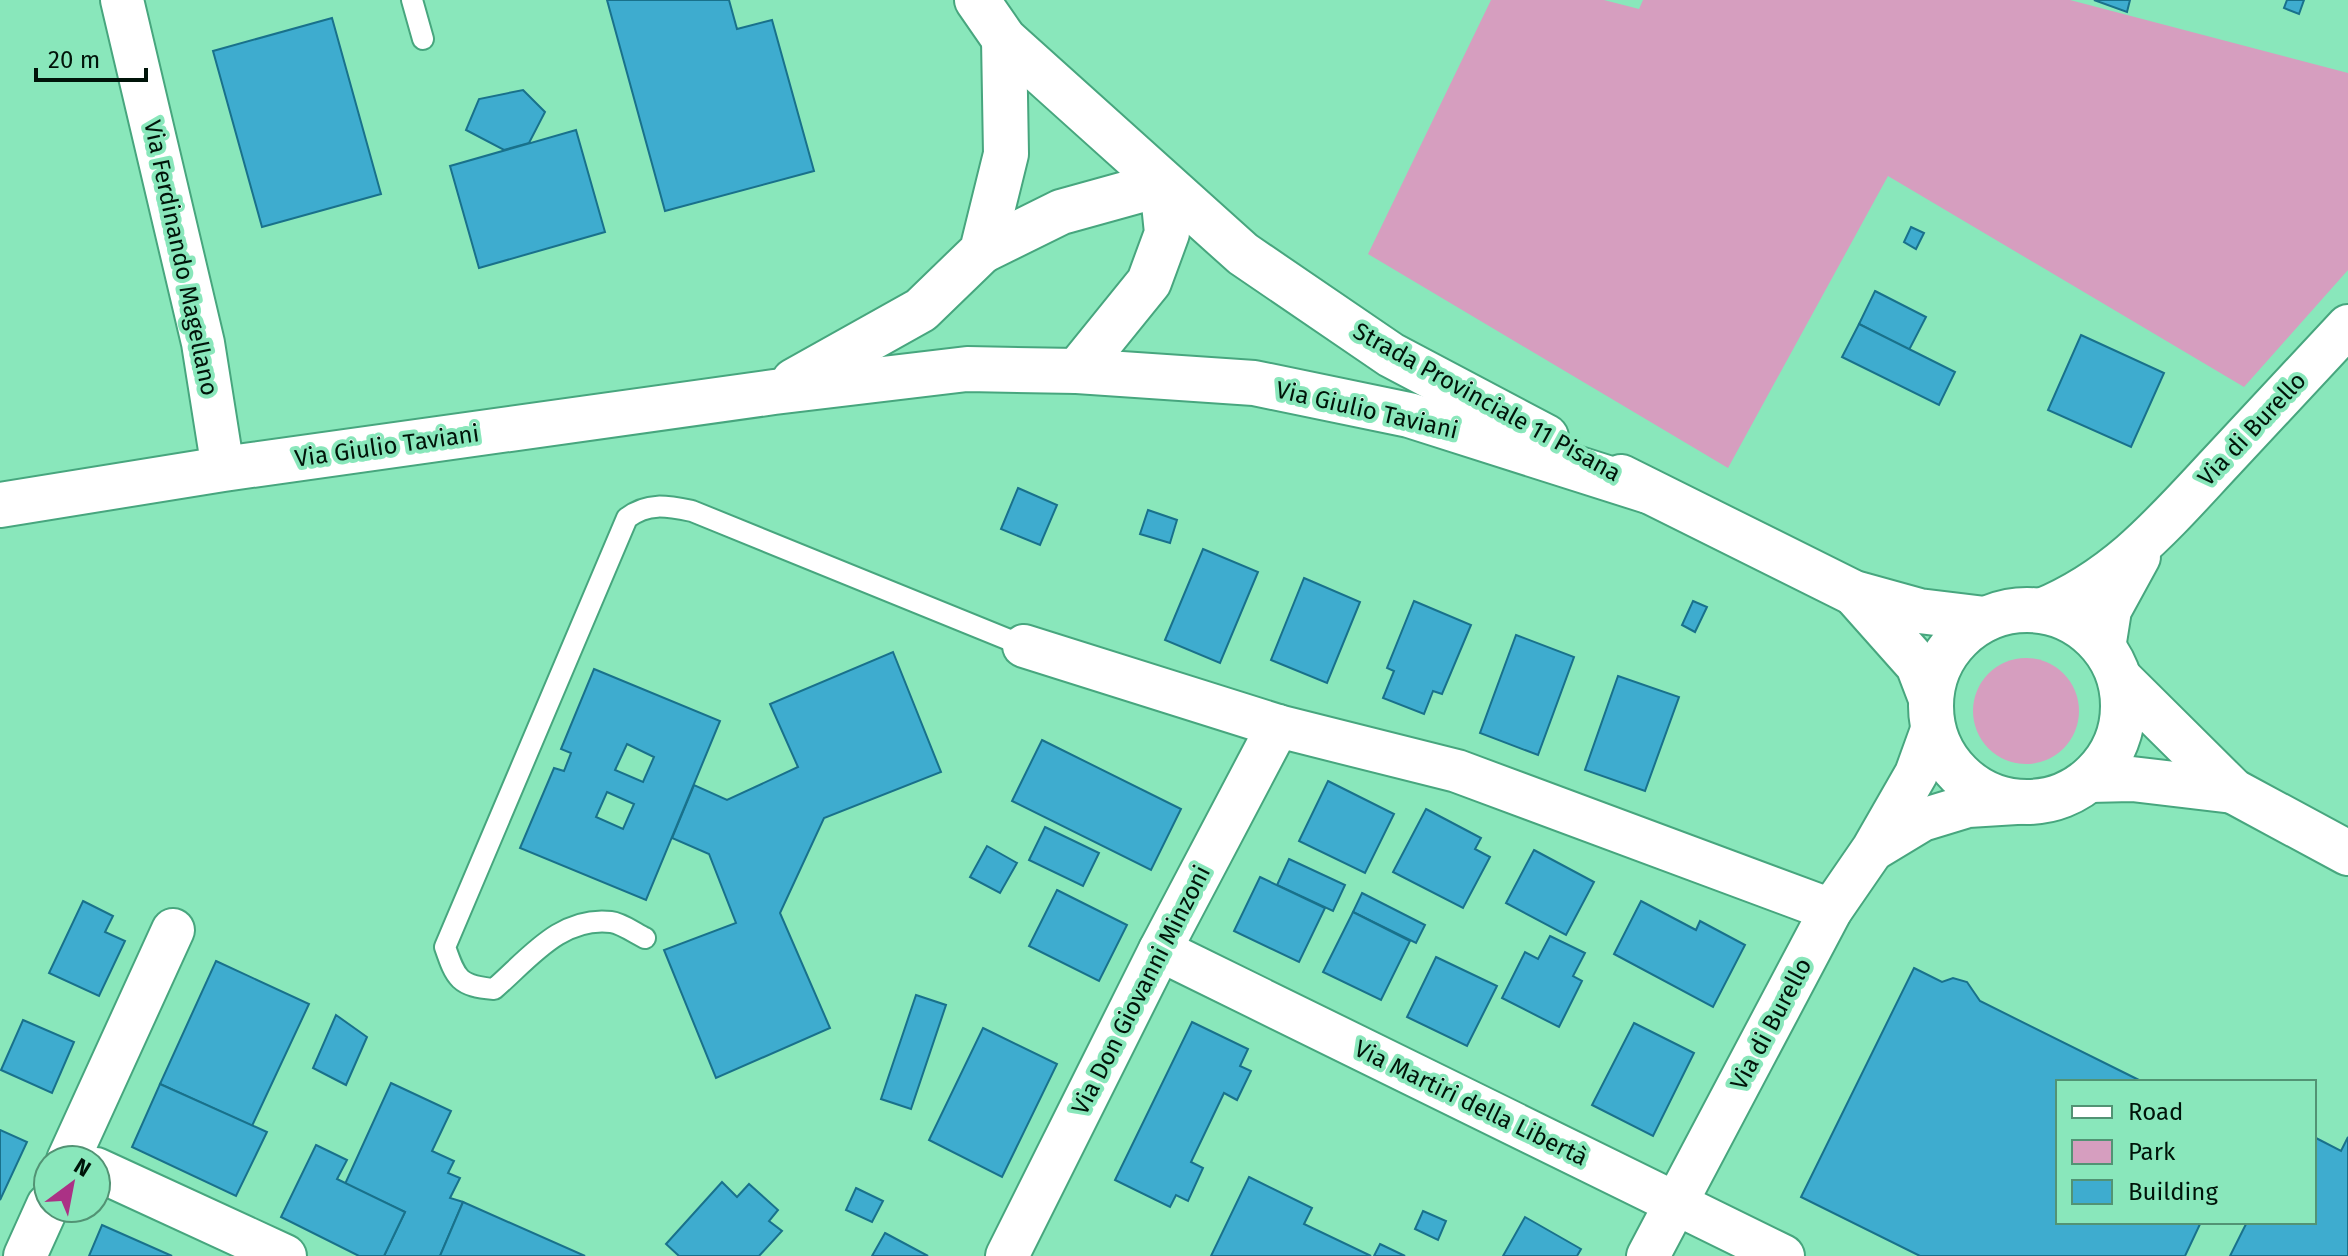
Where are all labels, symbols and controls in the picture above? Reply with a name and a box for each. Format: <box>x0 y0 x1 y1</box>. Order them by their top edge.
scale bar <box>36 32 146 82</box>
text: 20 m <box>48 46 100 74</box>
street label: Via Ferdinando Magellano <box>138 118 224 398</box>
street label: Strada Provinciale 11 Pisana <box>1348 317 1626 487</box>
street label: Via di Burello <box>2192 366 2312 492</box>
street label: Via Giulio Taviani <box>1273 375 1461 445</box>
street label: Via Giulio Taviani <box>293 419 481 473</box>
street label: Via Don Giovanni Minzoni <box>1066 861 1216 1119</box>
street label: Via di Burello <box>1725 953 1817 1095</box>
street label: Via Martiri della Libertà <box>1350 1034 1592 1172</box>
legend <box>2056 1080 2316 1224</box>
text: Road <box>2128 1098 2183 1126</box>
text: Park <box>2128 1138 2176 1166</box>
north arrow <box>32 1144 112 1224</box>
text: N <box>69 1152 96 1183</box>
text: Building <box>2128 1178 2218 1206</box>

